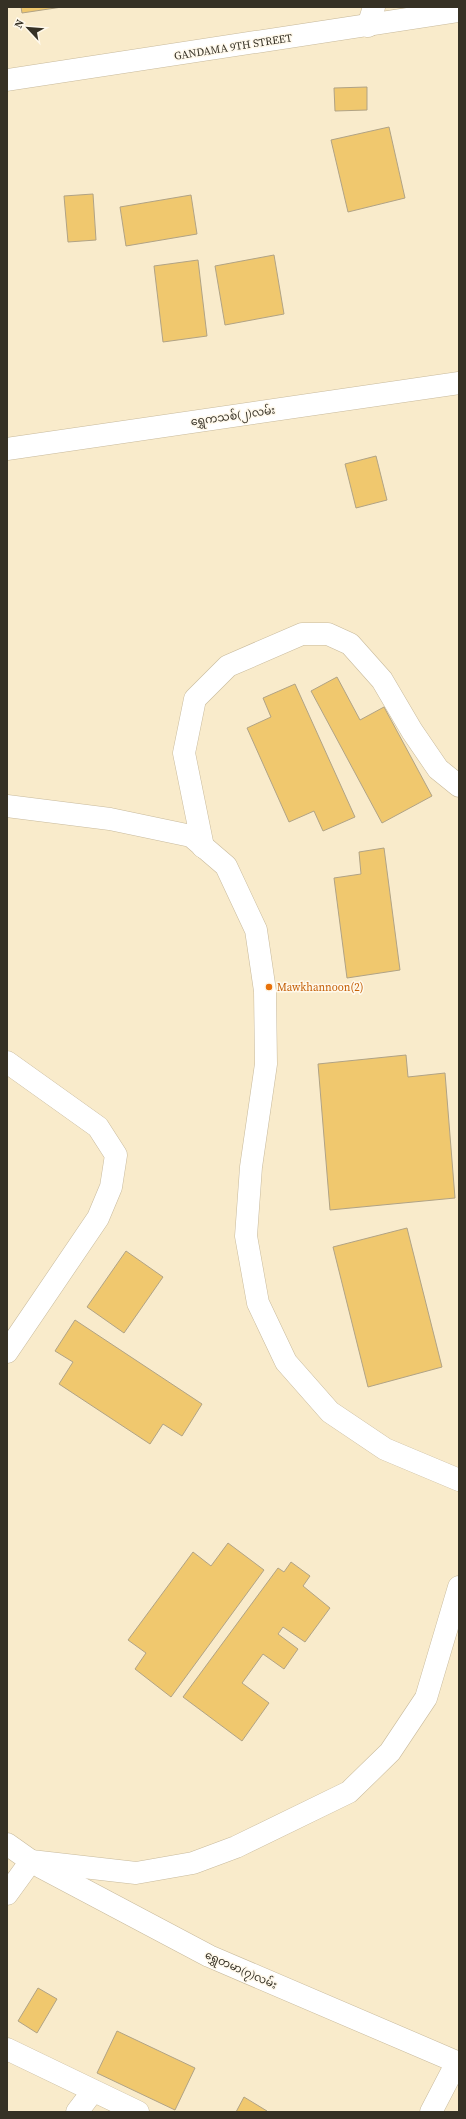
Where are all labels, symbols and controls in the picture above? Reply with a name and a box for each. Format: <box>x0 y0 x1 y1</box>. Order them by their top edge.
north arrow <box>8 8 48 48</box>
text: N <box>11 17 28 31</box>
street label: GANDAMA 9TH STREET <box>173 30 293 64</box>
street label: ရွှေကသစ်(၂)လမ်း <box>190 403 276 430</box>
place label: Mawkhannoon(2) <box>277 980 363 995</box>
marker: Mawkhannoon(2) <box>264 982 274 992</box>
street label: ရွှေတမာ(၇)လမ်း <box>202 1947 280 1994</box>

